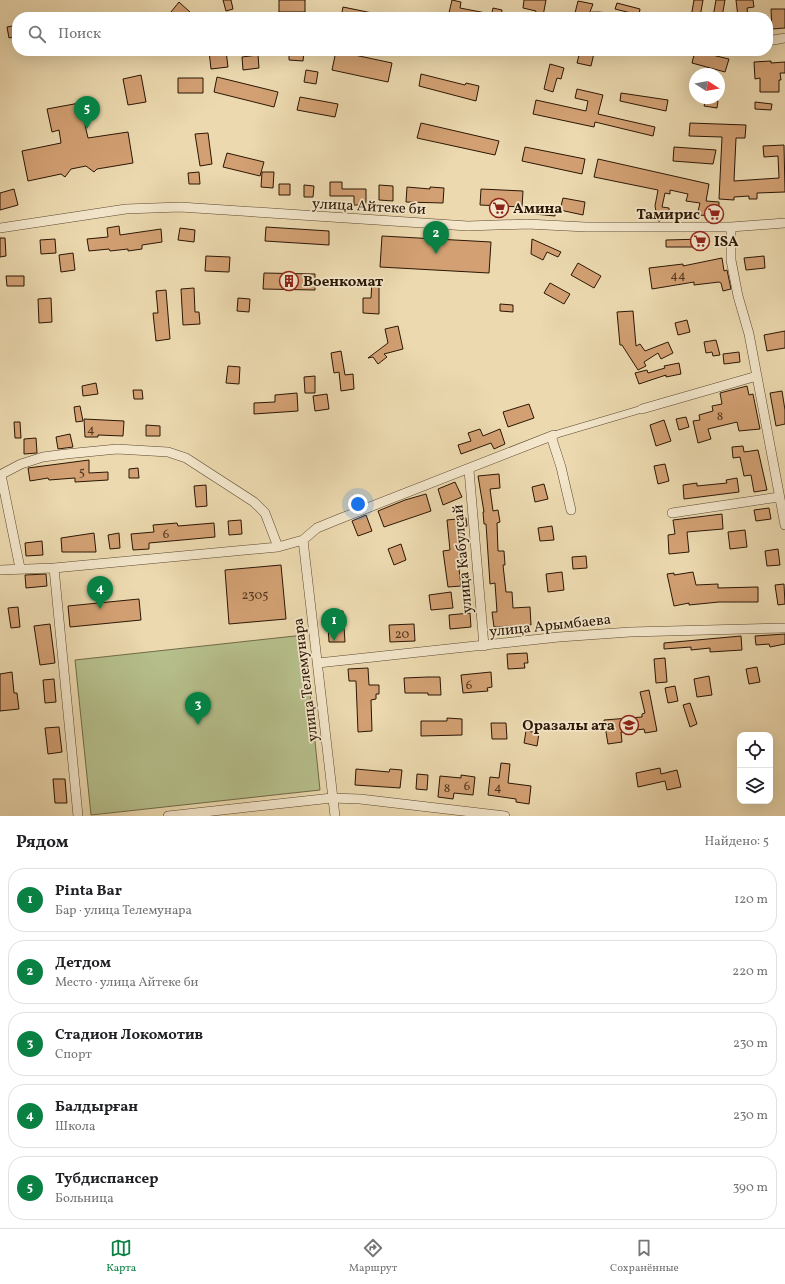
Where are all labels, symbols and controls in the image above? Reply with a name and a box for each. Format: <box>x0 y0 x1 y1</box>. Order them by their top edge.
search box <box>12 12 773 56</box>
icon: search <box>26 23 48 45</box>
text: Поиск <box>58 24 101 45</box>
north arrow <box>689 68 725 104</box>
pin: 5 <box>74 96 100 129</box>
street label: улица Айтеке би <box>311 194 426 221</box>
supermarket icon: Амина <box>488 197 510 219</box>
place label: Амина <box>513 199 563 220</box>
supermarket icon: Тамирис <box>703 203 725 225</box>
place label: Тамирис <box>636 205 700 226</box>
pin: 2 <box>423 221 449 254</box>
supermarket icon: ISA <box>689 230 711 252</box>
place label: ISA <box>714 232 739 253</box>
house number: 44 <box>670 267 686 285</box>
building icon: Военкомат <box>278 270 300 292</box>
place label: Военкомат <box>303 272 384 293</box>
house number: 8 <box>717 408 723 426</box>
house number: 4 <box>87 421 95 439</box>
house number: 5 <box>79 464 85 482</box>
your location <box>348 494 368 514</box>
street label: улица Кабулсай <box>448 503 479 614</box>
house number: 6 <box>163 526 170 544</box>
pin: 4 <box>87 576 113 609</box>
house number: 2305 <box>242 587 268 605</box>
pin: 1 <box>321 608 347 641</box>
street label: улица Арымбаева <box>488 610 612 643</box>
street label: улица Телемунара <box>288 617 325 743</box>
house number: 20 <box>395 626 410 644</box>
house number: 6 <box>466 677 473 695</box>
pin: 3 <box>185 692 211 725</box>
school or university icon: Оразалы ата <box>618 714 640 736</box>
place label: Оразалы ата <box>522 716 615 737</box>
map controls <box>737 732 773 804</box>
button: locate <box>737 732 773 768</box>
button: layers <box>737 768 773 804</box>
house number: 6 <box>464 778 471 796</box>
house number: 4 <box>494 779 502 797</box>
house number: 8 <box>444 780 450 798</box>
text: Рядом <box>16 831 69 854</box>
text: Найдено: 5 <box>705 833 769 851</box>
text: Pinta Bar <box>55 881 122 902</box>
text: 1 <box>27 891 33 909</box>
text: 120 m <box>734 891 768 909</box>
text: Бар · улица Телемунара <box>55 902 192 920</box>
text: Детдом <box>55 953 111 974</box>
text: 2 <box>27 963 33 981</box>
text: 220 m <box>732 963 768 981</box>
text: Место · улица Айтеке би <box>55 974 198 992</box>
text: Стадион Локомотив <box>55 1025 203 1046</box>
text: 3 <box>27 1035 33 1053</box>
text: 230 m <box>733 1035 768 1053</box>
text: Спорт <box>55 1046 92 1064</box>
text: Балдырған <box>55 1097 138 1118</box>
text: 4 <box>26 1107 34 1125</box>
text: 230 m <box>733 1107 768 1125</box>
text: Школа <box>55 1118 95 1136</box>
text: Тубдиспансер <box>55 1169 159 1190</box>
text: 5 <box>27 1179 33 1197</box>
text: 390 m <box>733 1179 768 1197</box>
text: Больница <box>55 1190 114 1208</box>
tab: Карта <box>106 1237 136 1276</box>
tab: Маршрут <box>349 1237 397 1276</box>
tab: Сохранённые <box>610 1237 679 1276</box>

